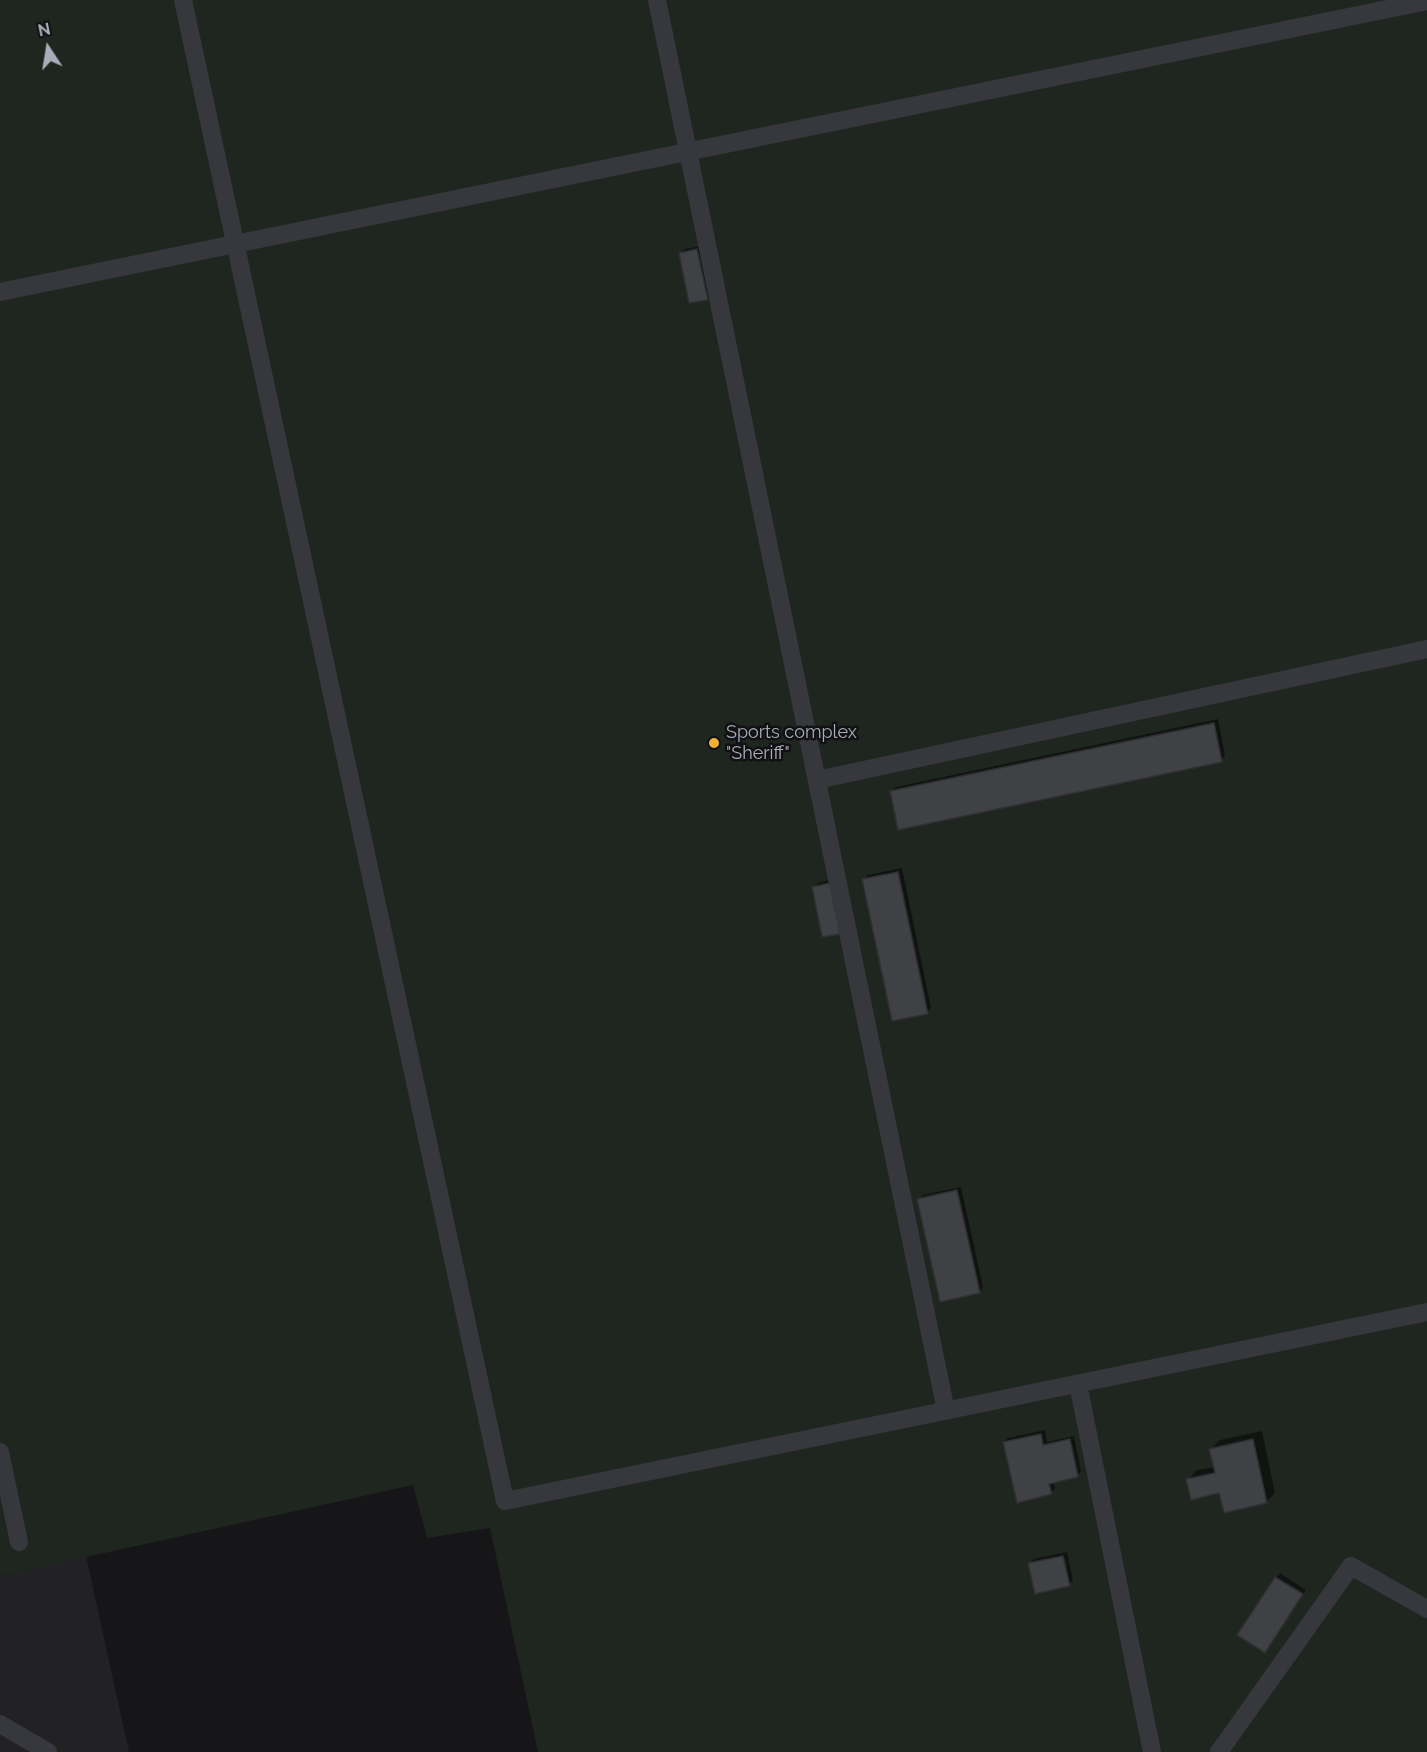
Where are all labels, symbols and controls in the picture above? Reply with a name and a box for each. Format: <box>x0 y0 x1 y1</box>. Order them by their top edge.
north arrow <box>18 18 78 78</box>
text: N <box>36 19 52 40</box>
place label: Sports complex "Sheriff" <box>726 722 857 764</box>
marker: Sports complex "Sheriff" <box>707 736 721 750</box>

